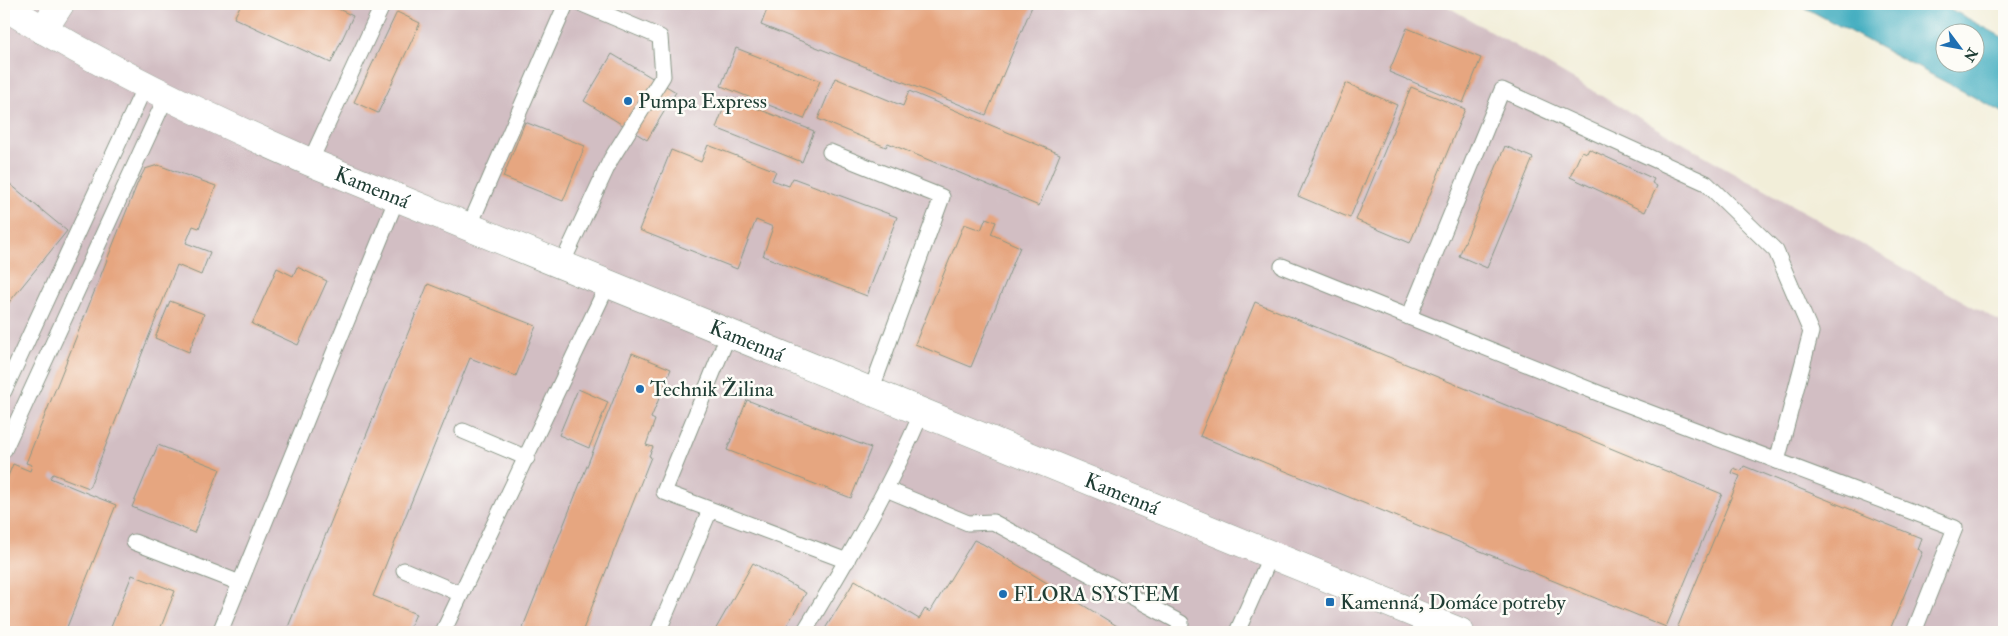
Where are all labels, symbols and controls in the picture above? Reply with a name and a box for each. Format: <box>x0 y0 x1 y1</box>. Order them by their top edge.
north arrow <box>1936 22 1986 72</box>
text: N <box>1960 44 1982 65</box>
place label: Pumpa Express <box>638 88 767 115</box>
marker: Pumpa Express <box>622 95 634 107</box>
street label: Kamenná <box>331 161 414 215</box>
street label: Kamenná <box>705 314 789 369</box>
place label: Technik Žilina <box>650 376 774 403</box>
marker: Technik Žilina <box>634 383 646 395</box>
street label: Kamenná <box>1080 467 1164 522</box>
place label: FLORA SYSTEM <box>1013 581 1180 608</box>
marker: FLORA SYSTEM <box>997 588 1009 600</box>
place label: Kamenná, Domáce potreby <box>1340 589 1567 616</box>
marker: Kamenná, Domáce potreby <box>1324 596 1336 608</box>

